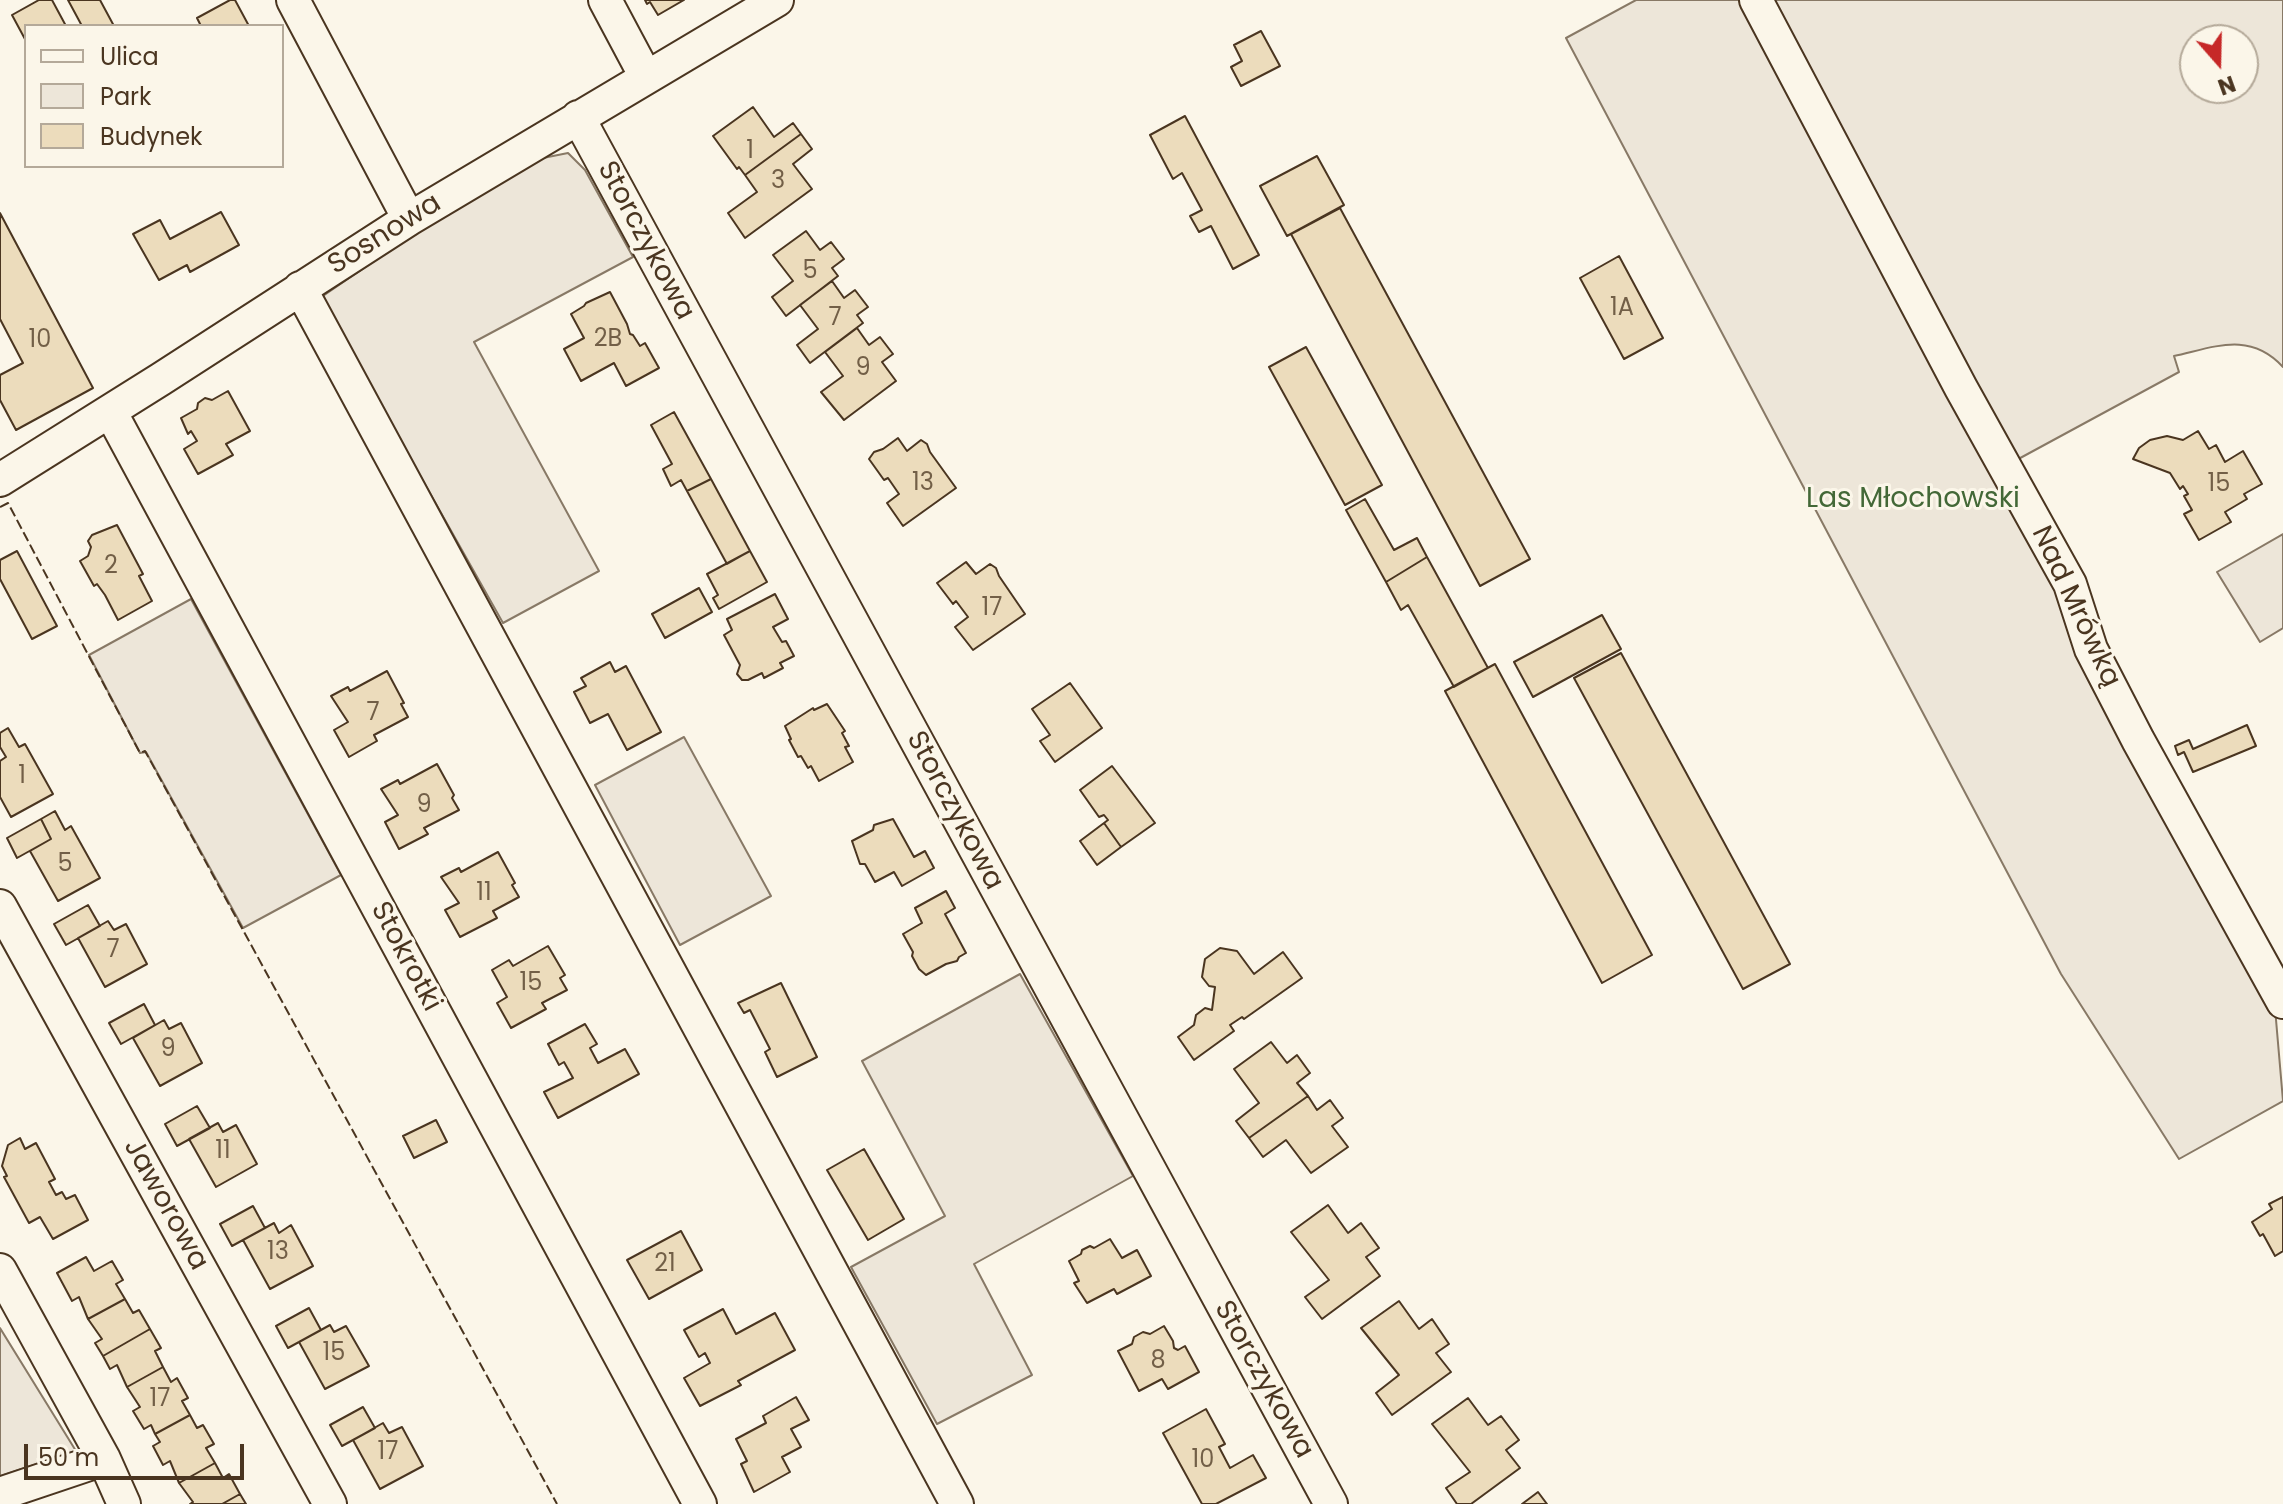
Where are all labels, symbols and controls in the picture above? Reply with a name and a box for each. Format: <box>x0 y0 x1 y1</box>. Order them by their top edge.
legend <box>24 24 284 168</box>
north arrow <box>2179 24 2259 104</box>
text: Ulica <box>100 40 159 73</box>
text: N <box>2214 68 2240 103</box>
text: Park <box>100 80 151 113</box>
text: Budynek <box>100 120 202 153</box>
house number: 1 <box>746 138 754 166</box>
street label: Storczykowa <box>589 156 701 326</box>
house number: 3 <box>771 168 785 196</box>
street label: Sosnowa <box>322 187 448 283</box>
house number: 5 <box>802 258 818 286</box>
house number: 1A <box>1610 295 1634 323</box>
house number: 7 <box>828 305 842 333</box>
house number: 2B <box>594 326 622 354</box>
house number: 10 <box>29 327 51 355</box>
house number: 9 <box>855 355 871 383</box>
house number: 13 <box>912 470 934 498</box>
house number: 15 <box>2208 471 2230 499</box>
park label: Las Młochowski <box>1806 483 2020 517</box>
street label: Nad Mrówką <box>2023 521 2127 693</box>
house number: 2 <box>104 553 118 581</box>
house number: 17 <box>982 595 1002 623</box>
house number: 7 <box>366 700 380 728</box>
street label: Storczykowa <box>898 726 1010 896</box>
house number: 1 <box>18 763 26 791</box>
house number: 9 <box>416 792 432 820</box>
house number: 5 <box>57 851 73 879</box>
house number: 11 <box>476 880 492 908</box>
street label: Stokrotki <box>362 897 448 1017</box>
house number: 7 <box>106 937 120 965</box>
house number: 15 <box>520 970 542 998</box>
house number: 9 <box>160 1036 176 1064</box>
street label: Jaworowa <box>115 1133 215 1277</box>
house number: 11 <box>215 1138 231 1166</box>
house number: 13 <box>267 1239 289 1267</box>
house number: 21 <box>654 1251 676 1279</box>
street label: Storczykowa <box>1206 1295 1320 1465</box>
house number: 15 <box>323 1340 345 1368</box>
house number: 8 <box>1150 1348 1166 1376</box>
house number: 17 <box>150 1386 170 1414</box>
scale bar <box>28 1428 248 1478</box>
house number: 17 <box>378 1439 398 1467</box>
text: 50 m <box>38 1441 99 1474</box>
house number: 10 <box>1192 1447 1214 1475</box>

